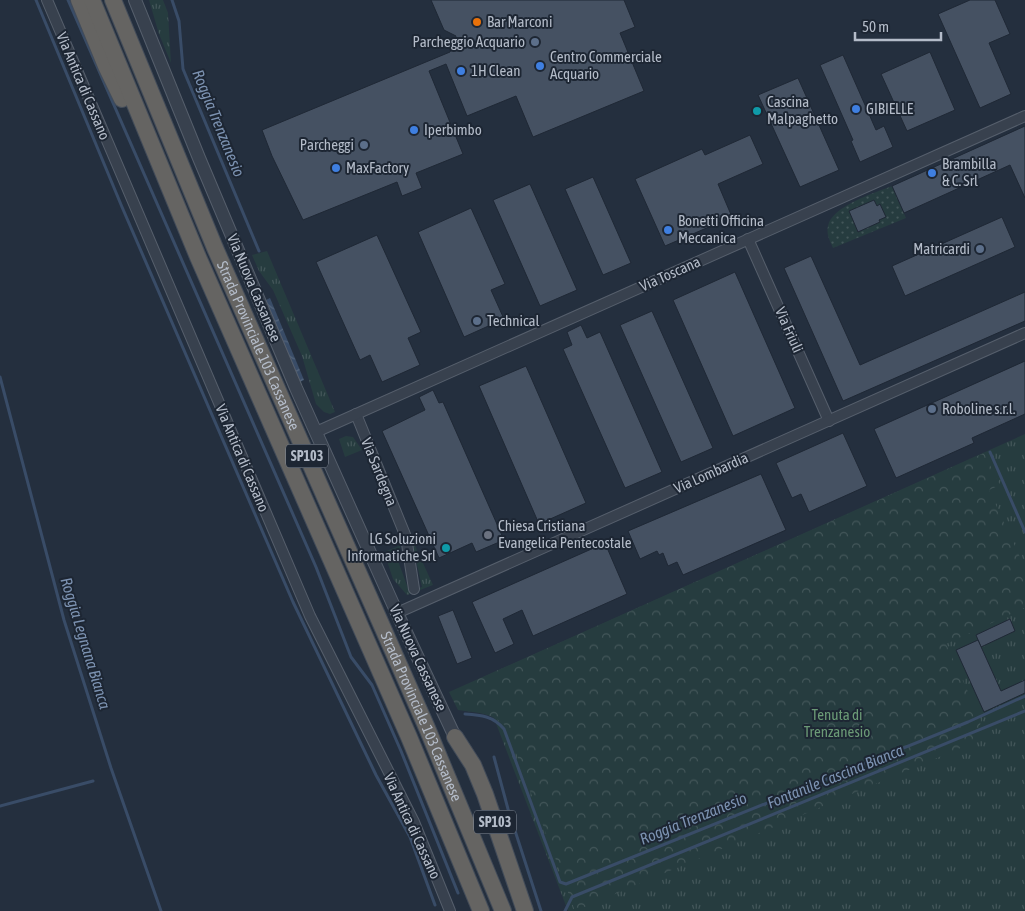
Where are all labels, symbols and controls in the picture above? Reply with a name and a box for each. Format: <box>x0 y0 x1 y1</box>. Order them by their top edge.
scale bar <box>855 10 941 42</box>
place label: Bar Marconi <box>487 13 552 30</box>
marker: Bar Marconi <box>471 16 483 28</box>
text: 50 m <box>862 18 889 35</box>
street label: Via Antica di Cassano <box>53 30 114 142</box>
place label: Parcheggio Acquario <box>413 33 525 50</box>
marker: Parcheggio Acquario <box>529 36 541 48</box>
place label: Centro Commerciale Acquario <box>550 48 662 82</box>
marker: Centro Commerciale Acquario <box>534 60 546 72</box>
place label: 1H Clean <box>471 62 520 79</box>
marker: 1H Clean <box>455 65 467 77</box>
water label: Roggia Trenzanesio <box>188 67 249 180</box>
place label: Cascina Malpaghetto <box>767 93 838 127</box>
place label: GIBIELLE <box>866 100 914 117</box>
marker: GIBIELLE <box>850 103 862 115</box>
marker: Cascina Malpaghetto <box>751 105 763 117</box>
place label: Iperbimbo <box>424 121 482 138</box>
marker: Iperbimbo <box>408 124 420 136</box>
place label: Parcheggi <box>300 136 354 153</box>
marker: Parcheggi <box>358 139 370 151</box>
place label: Brambilla & C. Srl <box>942 155 997 189</box>
place label: MaxFactory <box>346 159 409 176</box>
marker: MaxFactory <box>330 162 342 174</box>
marker: Brambilla & C. Srl <box>926 167 938 179</box>
place label: Bonetti Officina Meccanica <box>678 212 764 246</box>
marker: Bonetti Officina Meccanica <box>662 224 674 236</box>
street label: Via Nuova Cassanese <box>224 231 285 344</box>
place label: Matricardi <box>913 240 970 257</box>
marker: Matricardi <box>974 243 986 255</box>
street label: Via Toscana <box>637 253 703 294</box>
street label: Strada Provinciale 103 Cassanese <box>214 258 303 433</box>
street label: Via Friuli <box>772 304 807 355</box>
place label: Technical <box>487 312 539 329</box>
marker: Technical <box>471 315 483 327</box>
place label: Roboline s.r.l. <box>942 400 1016 417</box>
street label: Via Antica di Cassano <box>212 402 273 514</box>
marker: Roboline s.r.l. <box>926 403 938 415</box>
street label: Via Sardegna <box>358 435 401 508</box>
road number: SP103 <box>286 444 328 468</box>
street label: Via Lombardia <box>671 449 751 496</box>
place label: Chiesa Cristiana Evangelica Pentecostale <box>498 517 632 551</box>
marker: Chiesa Cristiana Evangelica Pentecostale <box>482 529 494 541</box>
place label: LG Soluzioni Informatiche Srl <box>347 530 436 564</box>
marker: LG Soluzioni Informatiche Srl <box>440 542 452 554</box>
water label: Roggia Legnana Bianca <box>56 575 115 712</box>
street label: Via Nuova Cassanese <box>386 602 451 714</box>
street label: Strada Provinciale 103 Cassanese <box>377 629 466 804</box>
park label: Tenuta di Trenzanesio <box>804 706 870 740</box>
water label: Fontanile Cascina Bianca <box>764 740 906 812</box>
street label: Via Antica di Cassano <box>380 770 444 882</box>
water label: Roggia Trenzanesio <box>637 788 750 849</box>
road number: SP103 <box>474 810 516 834</box>

